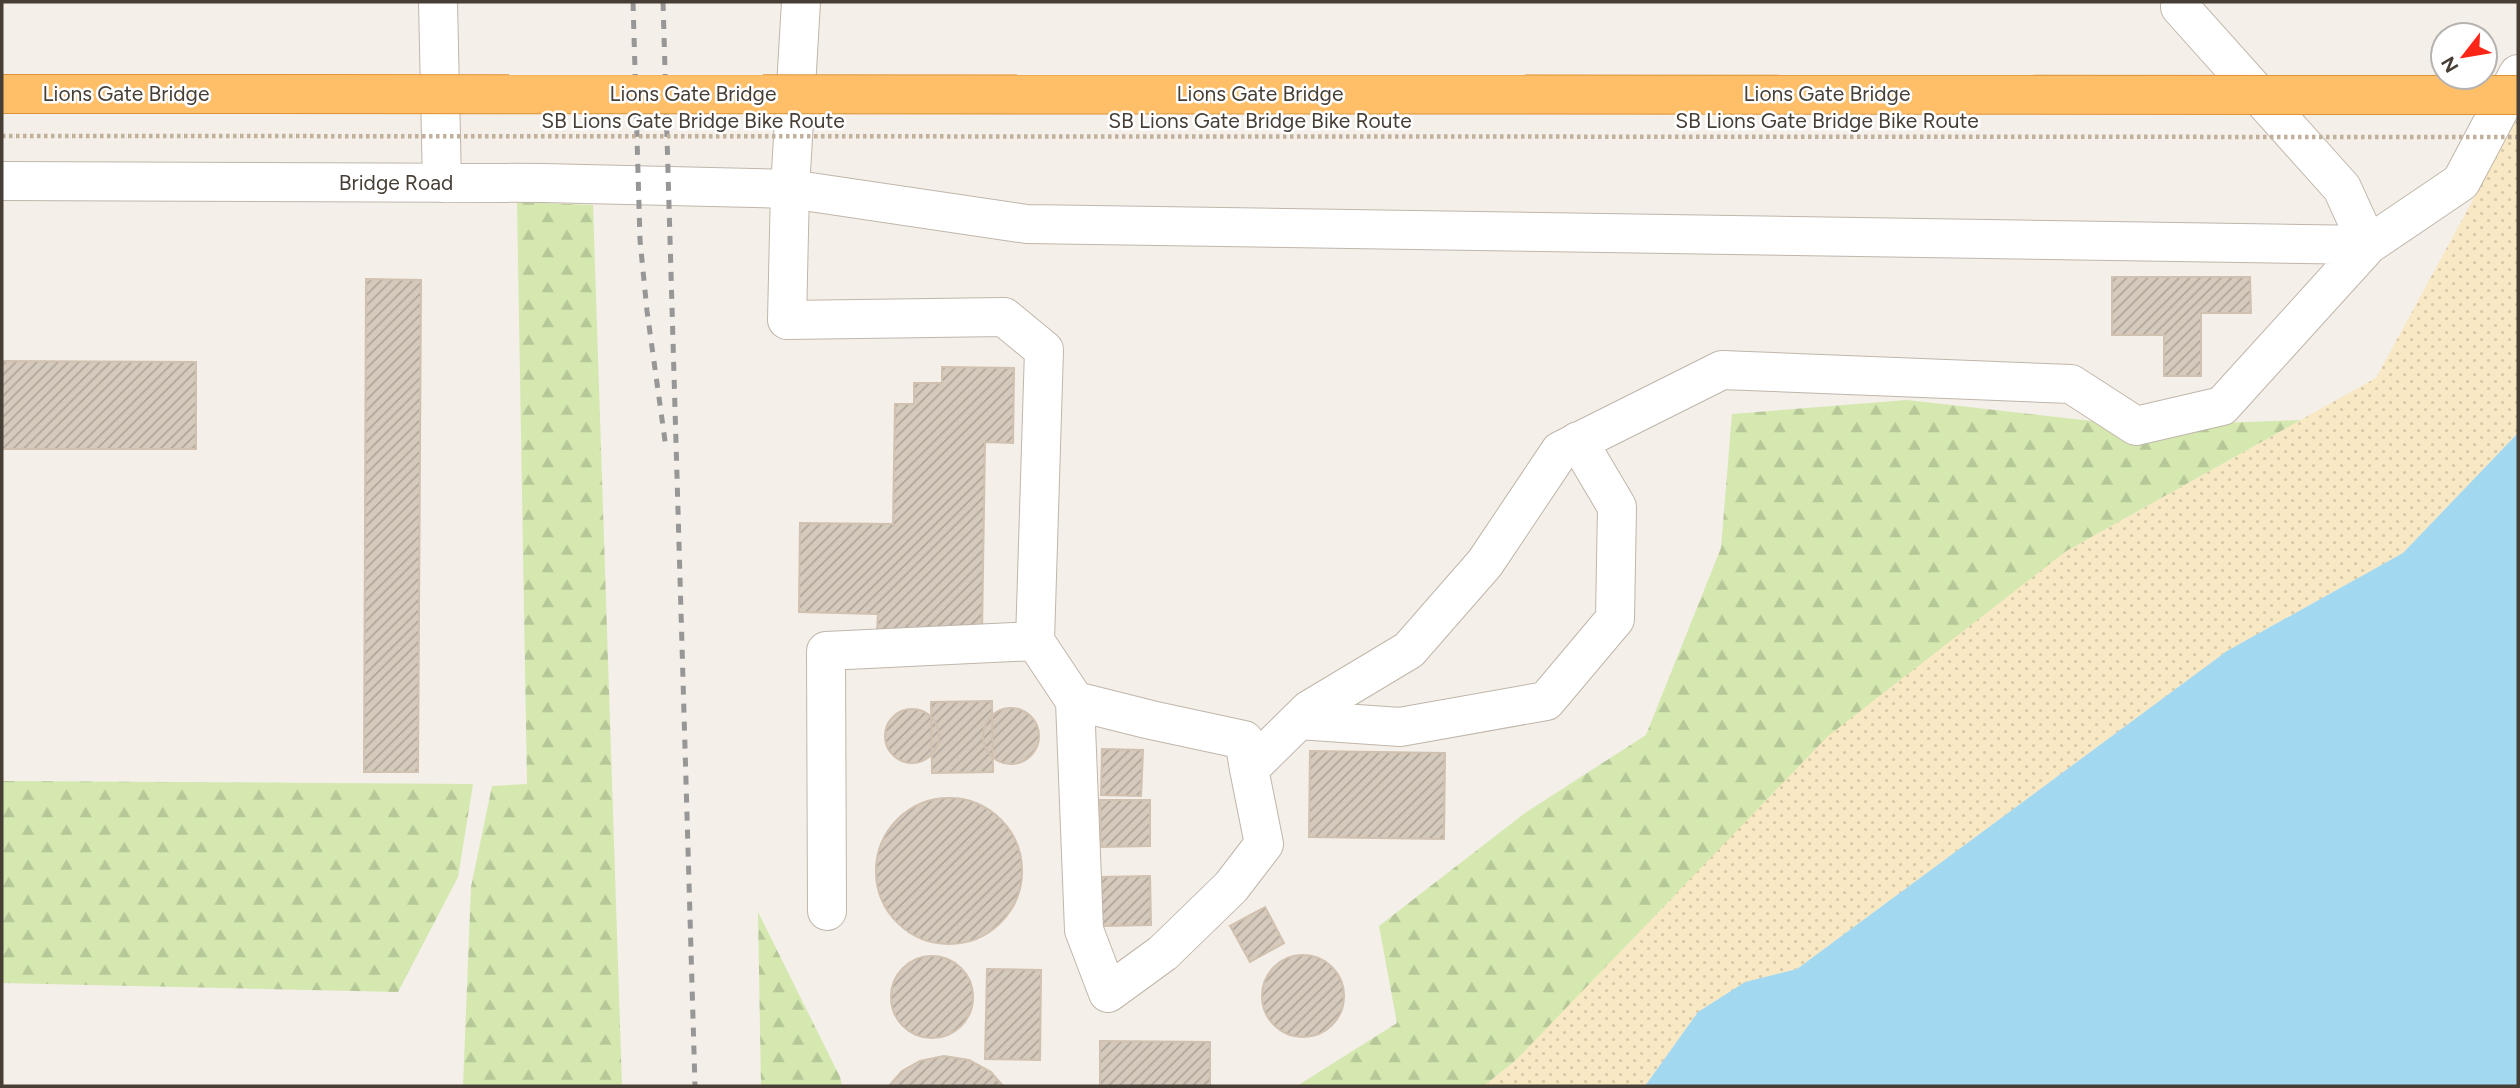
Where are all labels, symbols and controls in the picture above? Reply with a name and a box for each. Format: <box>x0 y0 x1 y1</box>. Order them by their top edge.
north arrow <box>2429 21 2499 91</box>
text: N <box>2436 52 2463 77</box>
street label: Lions Gate Bridge <box>43 81 209 106</box>
street label: Lions Gate Bridge <box>610 81 776 106</box>
street label: Lions Gate Bridge <box>1177 81 1343 106</box>
street label: Lions Gate Bridge <box>1744 81 1910 106</box>
street label: SB Lions Gate Bridge Bike Route <box>541 108 845 133</box>
street label: SB Lions Gate Bridge Bike Route <box>1108 108 1412 133</box>
street label: SB Lions Gate Bridge Bike Route <box>1675 108 1979 133</box>
street label: Bridge Road <box>339 170 453 195</box>

